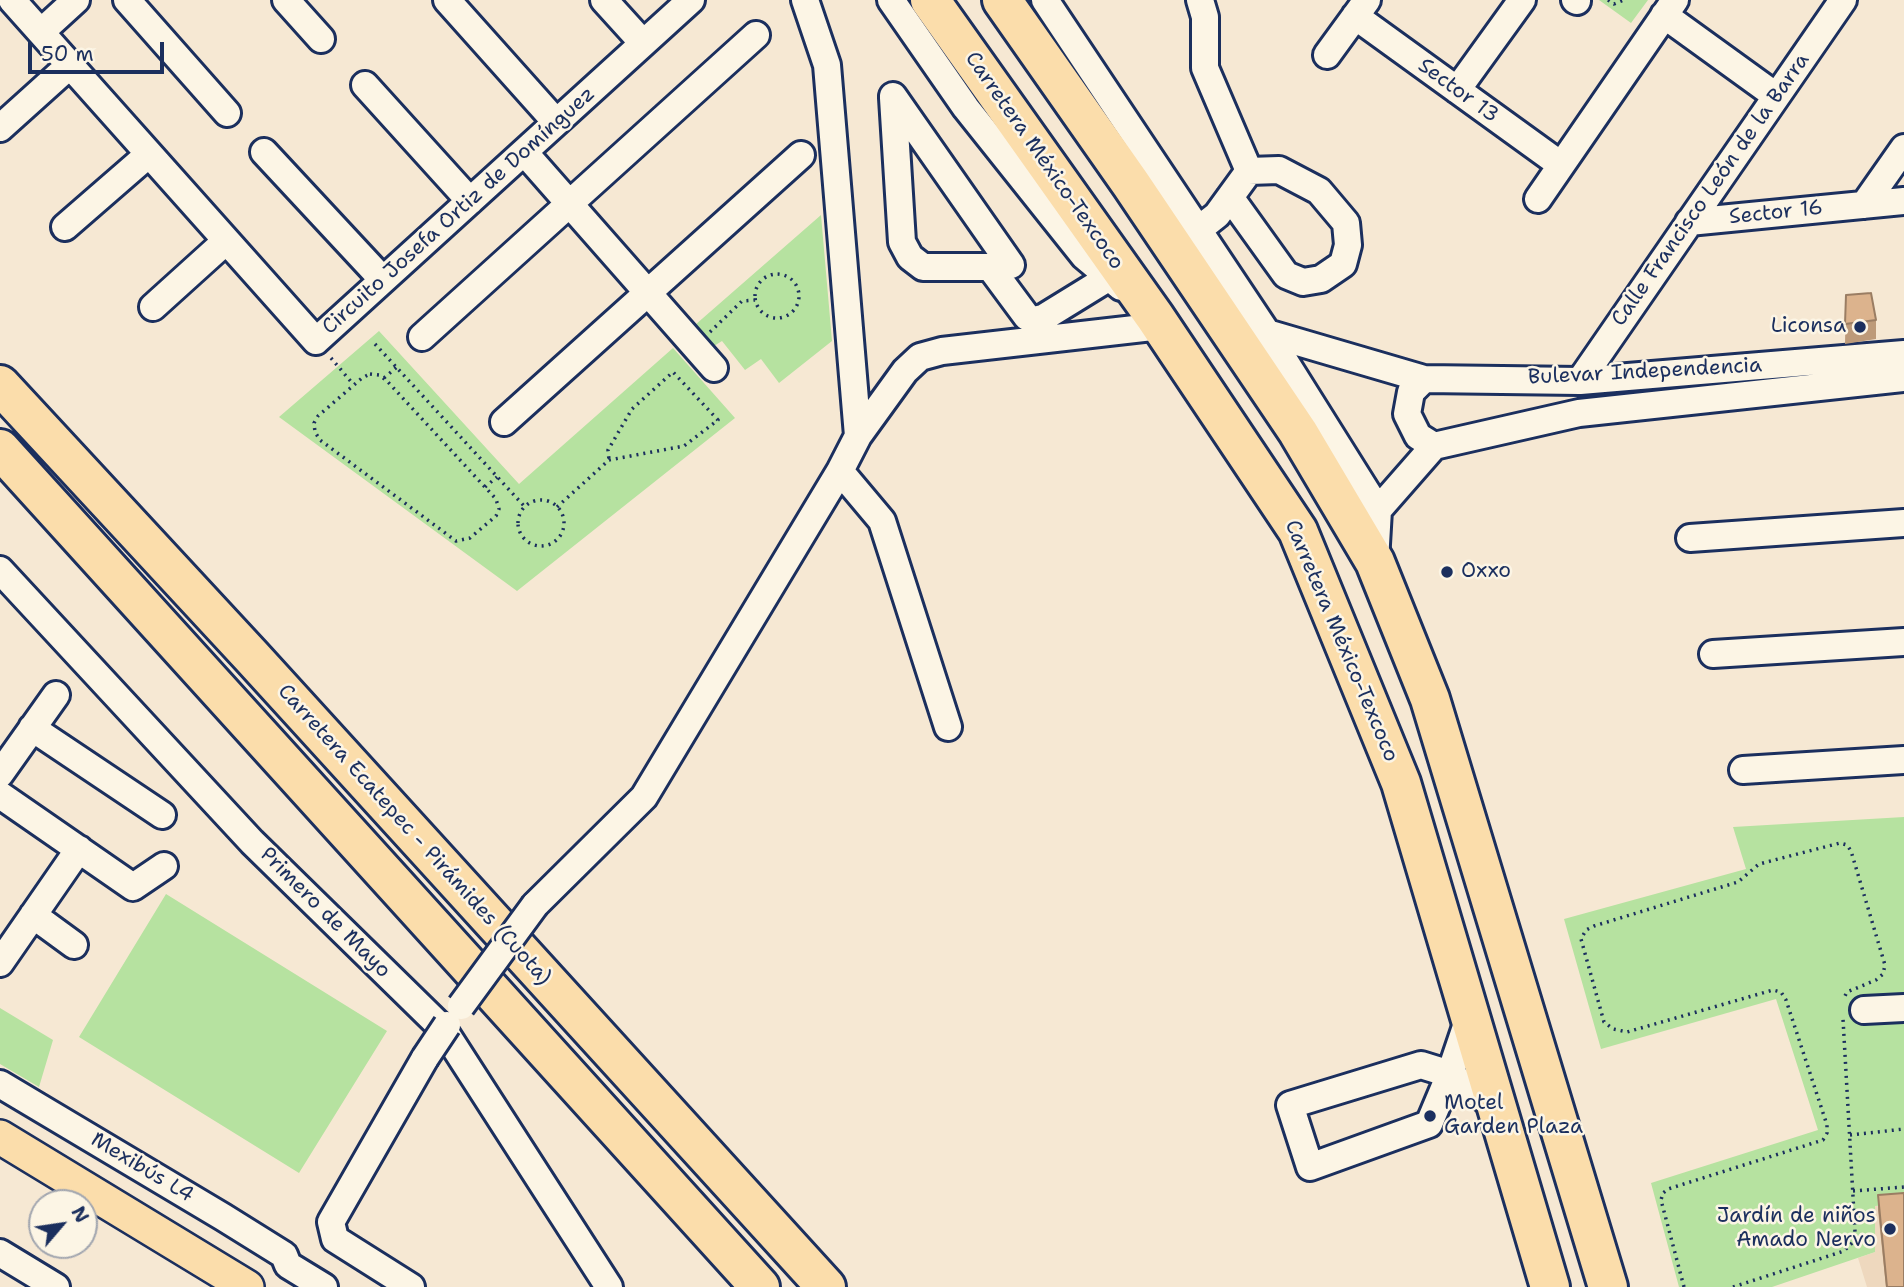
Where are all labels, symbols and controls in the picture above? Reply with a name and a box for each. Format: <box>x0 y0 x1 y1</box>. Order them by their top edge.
scale bar <box>32 28 168 72</box>
text: 50 m <box>41 40 94 68</box>
street label: Carretera México-Texcoco <box>959 47 1129 275</box>
street label: Calle Francisco León de la Barra <box>1607 49 1815 331</box>
street label: Sector 13 <box>1413 53 1503 129</box>
street label: Circuito Josefa Ortiz de Domínguez <box>317 82 601 340</box>
street label: Sector 16 <box>1728 196 1824 230</box>
place label: Liconsa <box>1771 314 1846 340</box>
marker: Liconsa <box>1852 319 1868 335</box>
street label: Bulevar Independencia <box>1527 353 1763 391</box>
street label: Carretera México-Texcoco <box>1279 516 1403 766</box>
place label: Oxxo <box>1461 559 1511 585</box>
marker: Oxxo <box>1439 564 1455 580</box>
street label: Carretera Ecatepec - Pirámides (Cuota) <box>272 679 556 991</box>
street label: Primero de Mayo <box>254 842 396 984</box>
place label: Motel Garden Plaza <box>1444 1091 1583 1141</box>
marker: Motel Garden Plaza <box>1422 1108 1438 1124</box>
street label: Mexibús L4 <box>86 1128 198 1208</box>
north arrow <box>28 1189 98 1259</box>
text: N <box>65 1202 95 1227</box>
place label: Jardín de niños Amado Nervo <box>1717 1204 1876 1254</box>
marker: Jardín de niños Amado Nervo <box>1882 1221 1898 1237</box>

